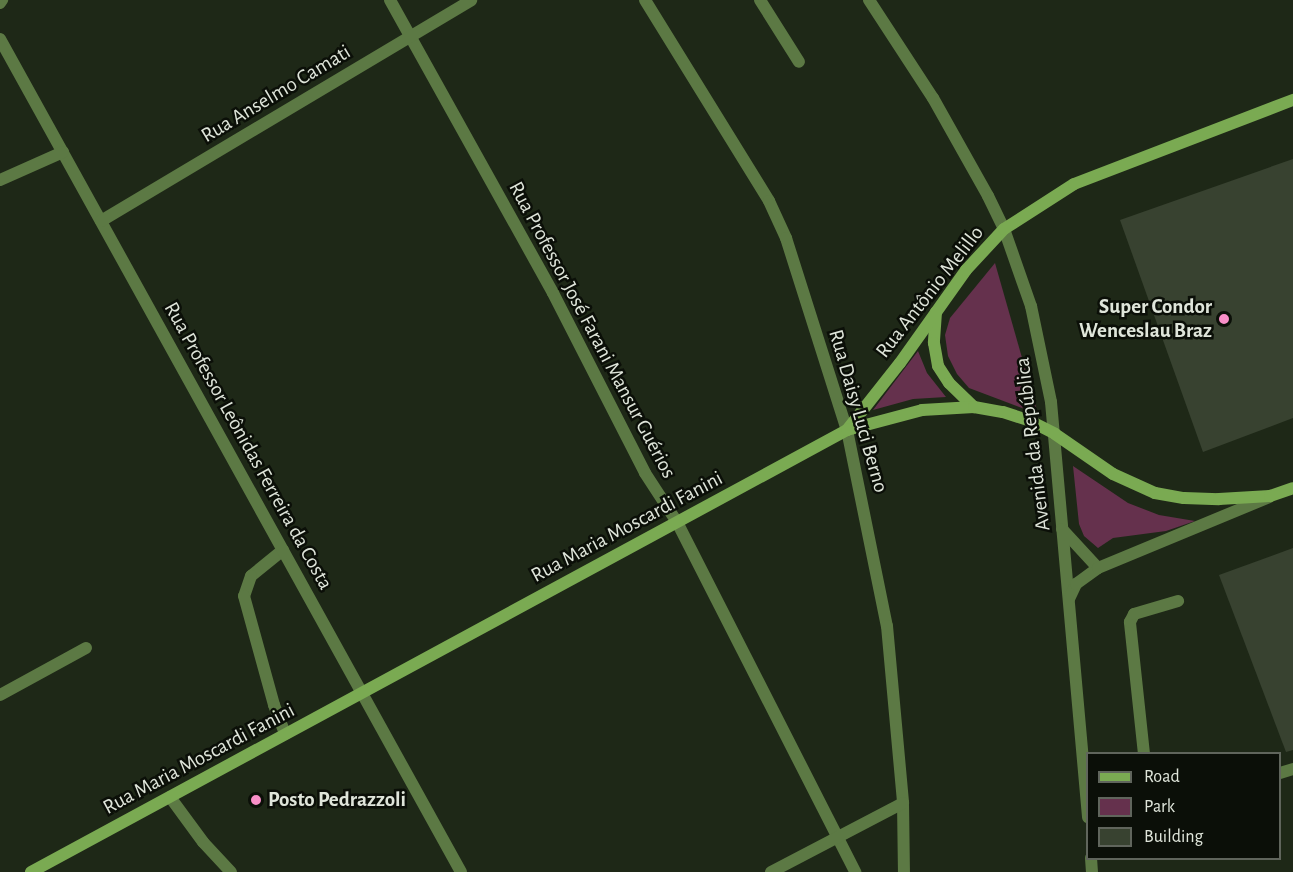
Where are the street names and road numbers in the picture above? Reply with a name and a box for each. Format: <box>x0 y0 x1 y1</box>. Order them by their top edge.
street label: Rua Anselmo Camati <box>197 39 355 149</box>
street label: Rua Professor José Farani Mansur Guérios <box>503 177 681 483</box>
street label: Rua Antônio Melillo <box>871 221 989 363</box>
street label: Rua Professor Leônidas Ferreira da Costa <box>158 298 338 594</box>
street label: Rua Daisy Luci Berno <box>823 327 893 495</box>
street label: Avenida da República <box>1010 356 1056 532</box>
street label: Rua Maria Moscardi Fanini <box>527 466 727 588</box>
street label: Rua Maria Moscardi Fanini <box>99 698 299 820</box>

